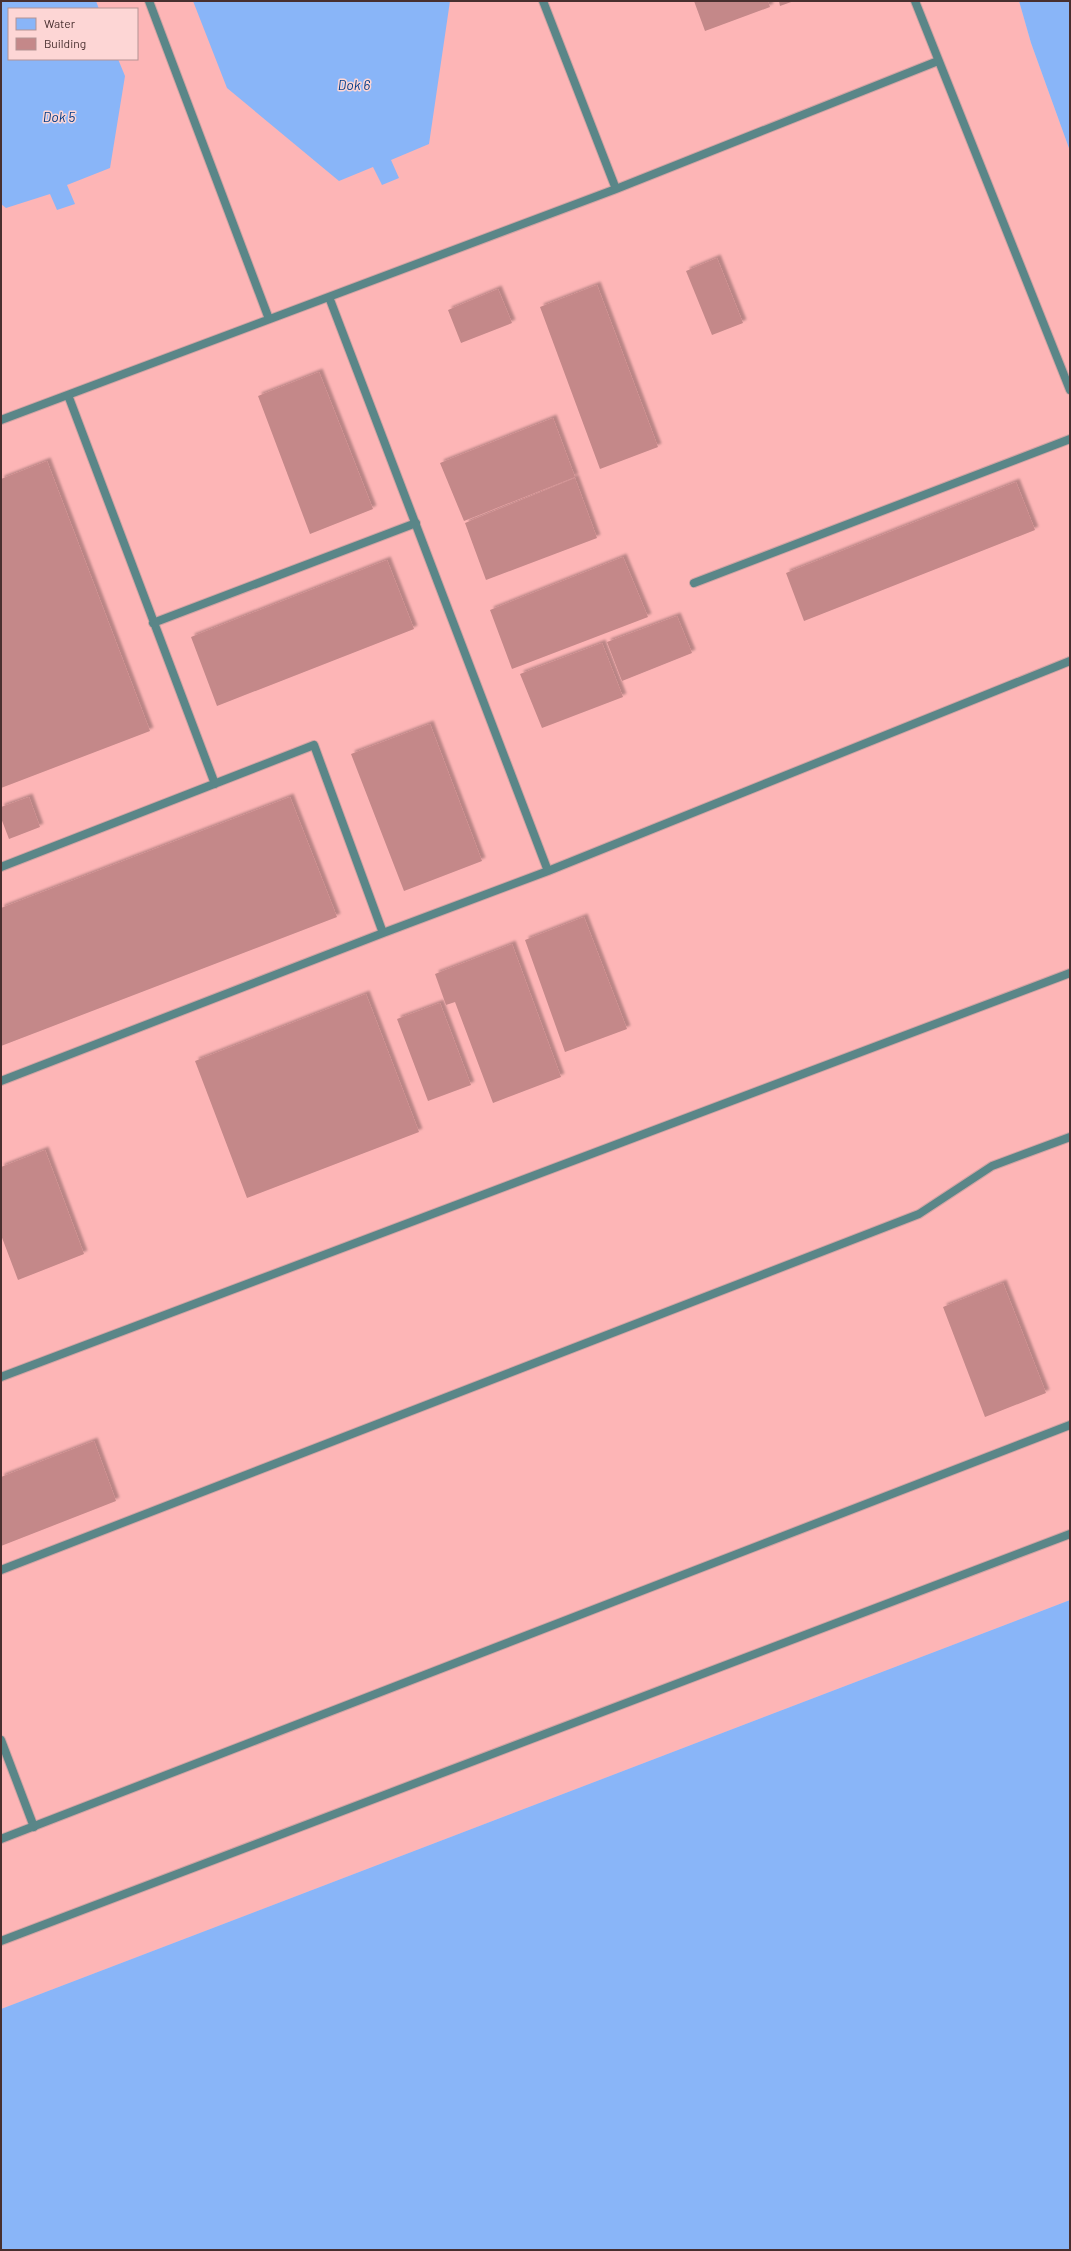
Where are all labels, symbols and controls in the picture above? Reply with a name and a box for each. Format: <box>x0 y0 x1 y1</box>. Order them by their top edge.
legend <box>8 8 138 60</box>
text: Water <box>44 16 76 30</box>
text: Building <box>44 36 86 50</box>
water label: Dok 6 <box>338 76 370 93</box>
water label: Dok 5 <box>43 108 75 125</box>

